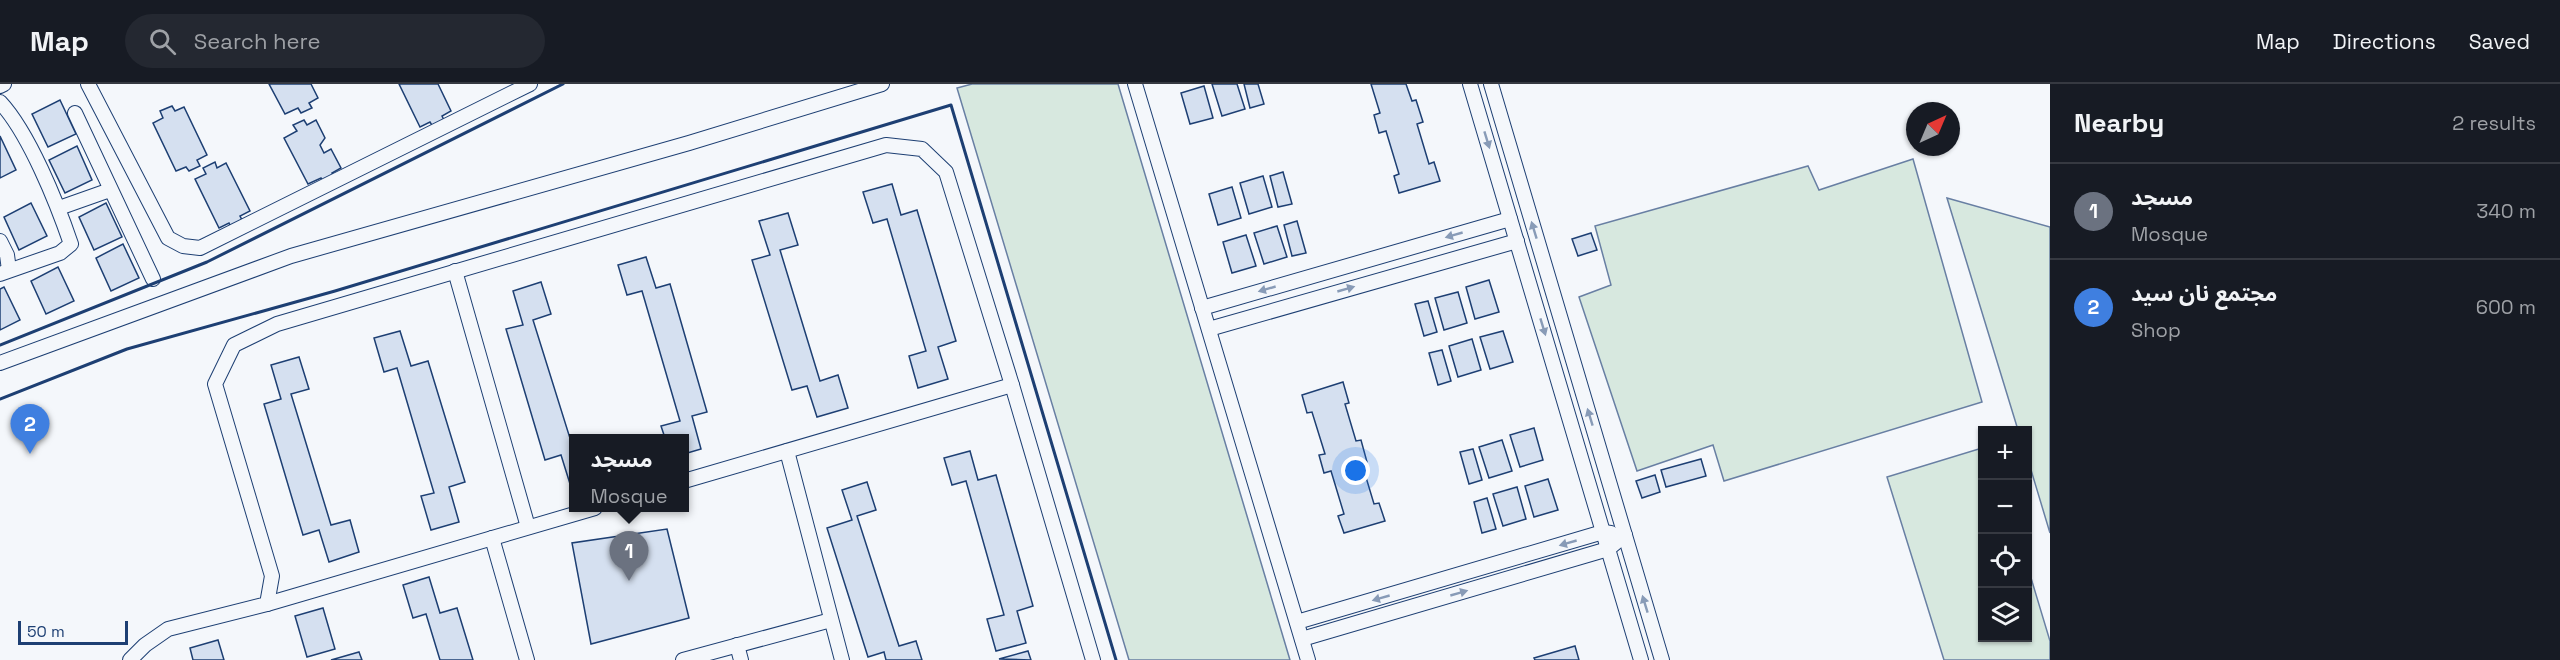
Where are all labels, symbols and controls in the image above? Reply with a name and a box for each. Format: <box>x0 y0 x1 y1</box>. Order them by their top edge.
search box <box>125 14 545 68</box>
text: Map <box>30 23 89 59</box>
icon: search <box>146 25 179 58</box>
text: Search here <box>194 27 321 55</box>
text: Map <box>2256 28 2300 55</box>
text: Directions <box>2333 28 2436 55</box>
text: Saved <box>2469 28 2530 55</box>
north arrow <box>1906 102 1960 156</box>
text: Nearby <box>2074 106 2164 140</box>
text: 2 results <box>2452 110 2536 136</box>
one-way arrow <box>1483 131 1492 149</box>
text: مسجد <box>2131 183 2193 211</box>
text: 1 <box>2089 198 2098 224</box>
text: 340 m <box>2476 198 2536 224</box>
one-way arrow <box>1529 221 1538 239</box>
text: Mosque <box>2131 221 2208 247</box>
one-way arrow <box>1445 231 1463 240</box>
text: مجتمع نان سید <box>2131 279 2277 307</box>
one-way arrow <box>1337 284 1355 294</box>
one-way arrow <box>1258 285 1276 294</box>
text: 2 <box>2088 294 2099 320</box>
text: 600 m <box>2476 294 2536 320</box>
text: Shop <box>2131 317 2181 343</box>
one-way arrow <box>1539 318 1548 336</box>
pin: 2 <box>10 404 50 454</box>
one-way arrow <box>1585 408 1594 426</box>
map controls <box>1978 426 2032 642</box>
button: + <box>1978 426 2032 480</box>
popup <box>569 434 689 512</box>
text: مسجد <box>590 445 653 473</box>
your location <box>1341 456 1370 485</box>
button: − <box>1978 480 2032 534</box>
text: Mosque <box>590 483 668 509</box>
pin: 1 <box>610 532 648 581</box>
button: locate <box>1978 534 2032 588</box>
one-way arrow <box>1559 539 1577 548</box>
one-way arrow <box>1450 588 1468 597</box>
button: layers <box>1978 588 2032 642</box>
one-way arrow <box>1372 594 1390 603</box>
one-way arrow <box>1640 595 1649 613</box>
scale bar <box>18 618 128 646</box>
text: 50 m <box>27 621 65 642</box>

